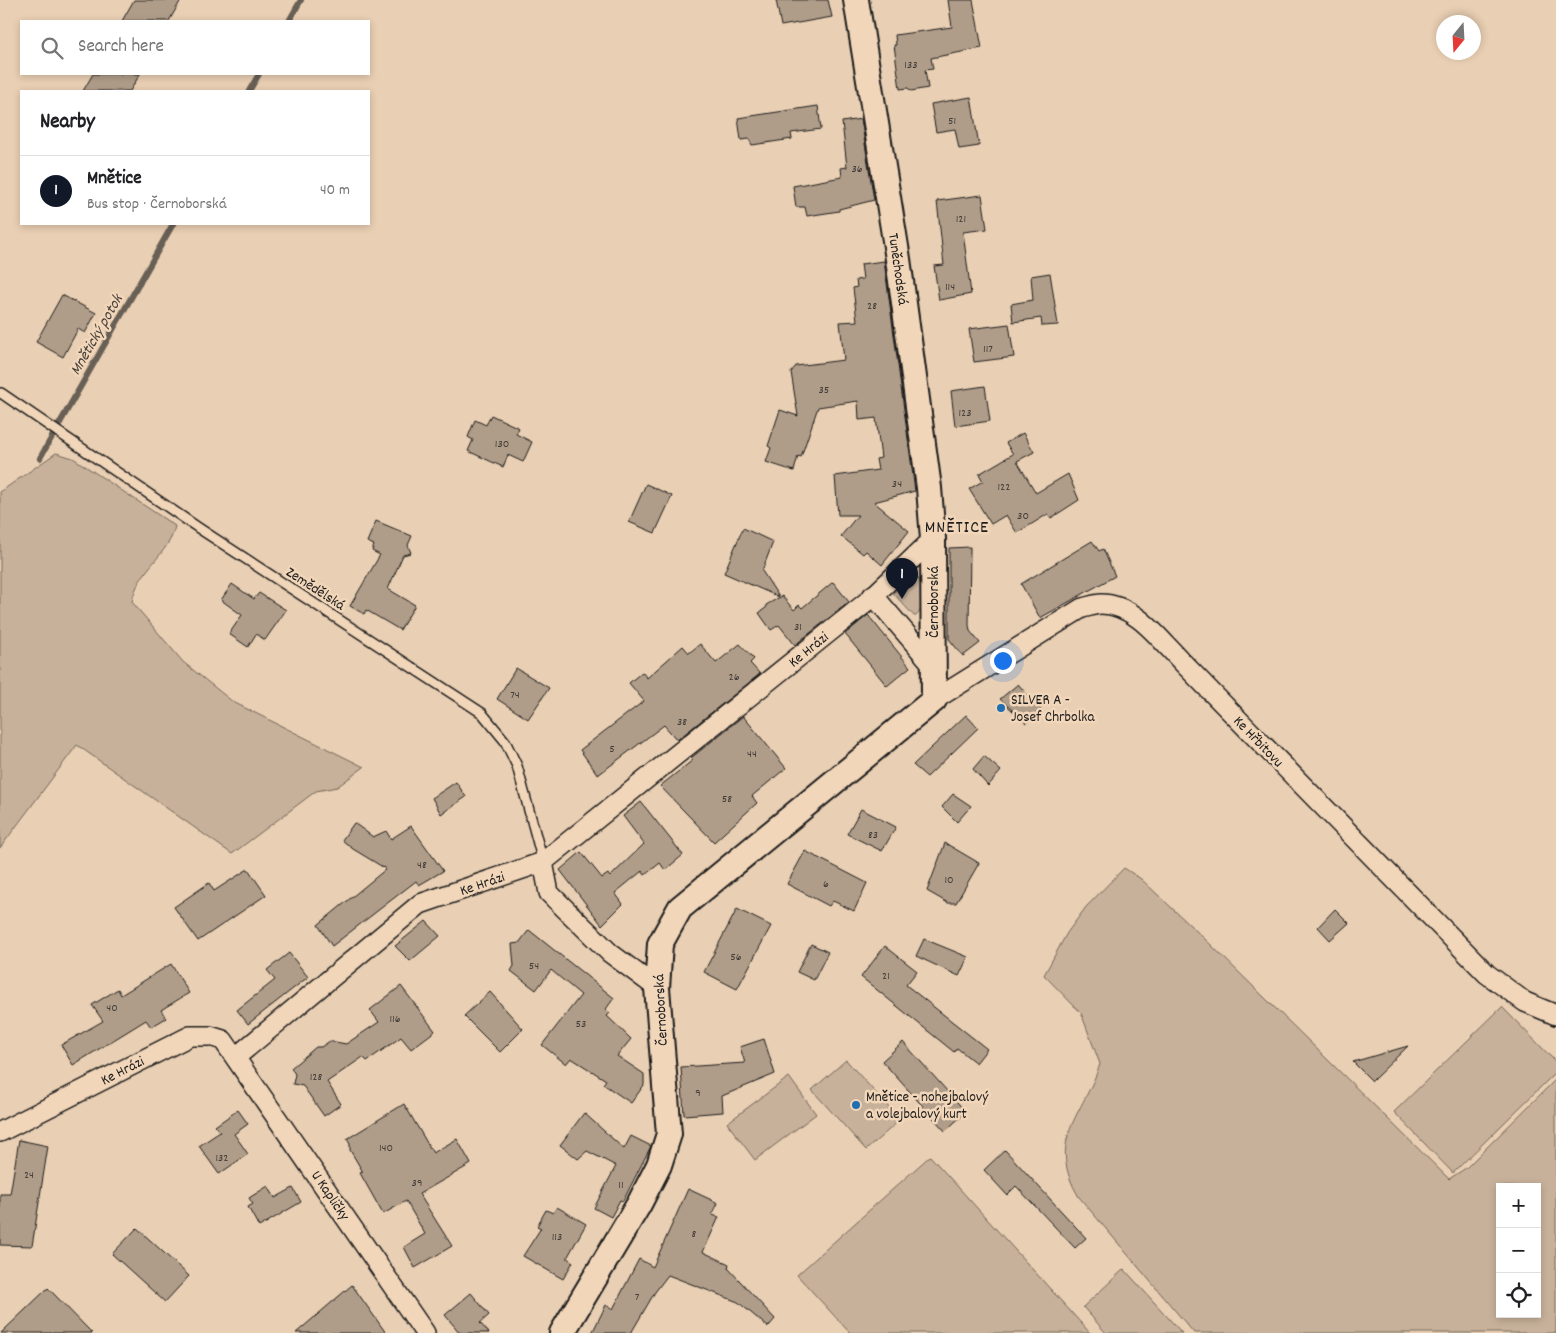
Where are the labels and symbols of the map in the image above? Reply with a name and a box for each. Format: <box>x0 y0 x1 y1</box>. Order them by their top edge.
north arrow <box>1436 15 1481 60</box>
house number: 133 <box>904 57 918 74</box>
house number: 51 <box>948 113 956 130</box>
house number: 36 <box>851 161 863 178</box>
house number: 121 <box>956 211 966 228</box>
street label: Tuněchodská <box>881 232 913 307</box>
house number: 114 <box>945 279 955 296</box>
water label: Mnětický potok <box>65 289 130 380</box>
house number: 28 <box>867 298 877 315</box>
house number: 117 <box>983 341 993 358</box>
house number: 35 <box>819 382 829 399</box>
house number: 123 <box>958 405 972 422</box>
house number: 130 <box>495 436 509 453</box>
house number: 34 <box>892 476 902 493</box>
house number: 122 <box>997 479 1011 496</box>
house number: 30 <box>1017 508 1029 525</box>
district label: MNĚTICE <box>925 516 989 541</box>
pin: 1 <box>886 558 918 599</box>
street label: Zemědělská <box>281 562 349 617</box>
street label: Černoborská <box>924 566 946 638</box>
house number: 31 <box>794 619 802 636</box>
street label: Ke Hrázi <box>784 627 834 674</box>
your location <box>990 648 1016 674</box>
house number: 26 <box>728 669 740 686</box>
house number: 74 <box>510 687 520 704</box>
place label: SILVER A - Josef Chrbolka <box>1011 690 1096 729</box>
marker: SILVER A - Josef Chrbolka <box>995 702 1007 714</box>
street label: Ke Hřbitovu <box>1227 712 1288 773</box>
house number: 38 <box>677 714 687 731</box>
house number: 5 <box>609 741 615 758</box>
house number: 44 <box>747 746 757 763</box>
house number: 58 <box>722 791 732 808</box>
house number: 83 <box>868 827 878 844</box>
house number: 48 <box>417 857 427 874</box>
street label: Ke Hrázi <box>457 867 508 903</box>
house number: 10 <box>944 872 954 889</box>
house number: 6 <box>823 876 829 893</box>
house number: 56 <box>730 949 742 966</box>
house number: 54 <box>529 958 539 975</box>
house number: 21 <box>882 968 890 985</box>
street label: Černoborská <box>649 973 675 1046</box>
house number: 40 <box>106 1000 118 1017</box>
house number: 116 <box>389 1011 401 1028</box>
house number: 53 <box>576 1016 586 1033</box>
street label: Ke Hrázi <box>97 1051 149 1092</box>
house number: 128 <box>310 1069 323 1086</box>
house number: 9 <box>695 1085 701 1102</box>
place label: Mnětice - nohejbalový a volejbalový kurt <box>866 1087 989 1126</box>
marker: Mnětice - nohejbalový a volejbalový kurt <box>850 1099 862 1111</box>
house number: 140 <box>379 1140 393 1157</box>
house number: 132 <box>215 1150 229 1167</box>
house number: 24 <box>24 1167 34 1184</box>
street label: U Kapličky <box>305 1167 355 1226</box>
house number: 39 <box>412 1175 422 1192</box>
house number: 11 <box>618 1177 624 1194</box>
house number: 8 <box>692 1226 697 1243</box>
house number: 113 <box>552 1229 562 1246</box>
house number: 7 <box>635 1289 640 1306</box>

